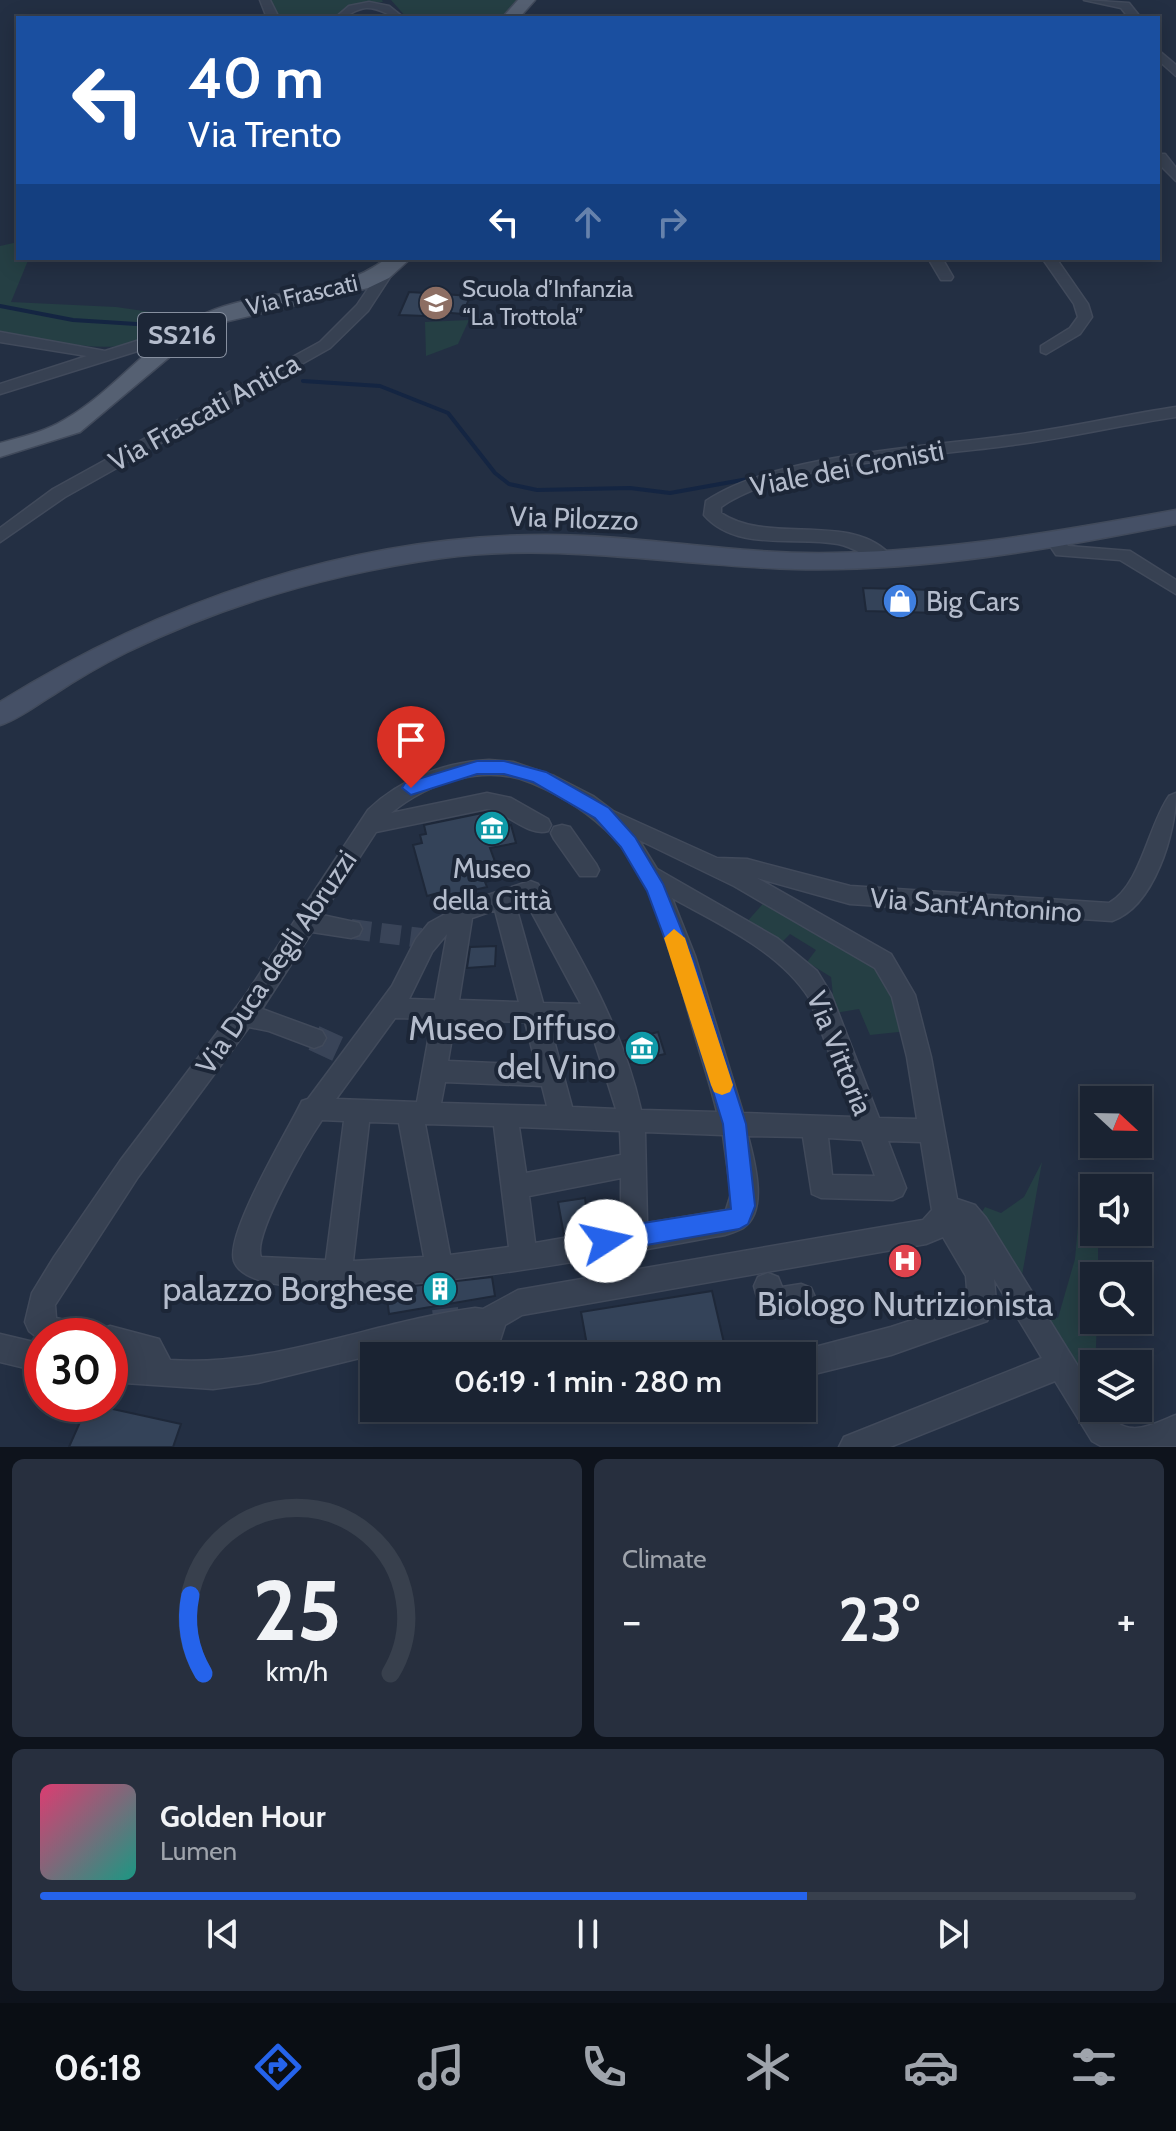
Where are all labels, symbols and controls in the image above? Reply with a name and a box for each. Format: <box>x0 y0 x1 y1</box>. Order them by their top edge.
text: 40 m <box>188 44 324 112</box>
icon: left <box>56 48 160 152</box>
text: Via Trento <box>188 112 342 156</box>
icon: left <box>482 200 526 244</box>
icon: ahead <box>566 200 610 244</box>
icon: right <box>650 200 694 244</box>
street label: Via Frascati <box>243 268 360 321</box>
place label: Scuola d’Infanzia “La Trottola” <box>462 274 633 331</box>
school or university icon: Scuola d’Infanzia “La Trottola” <box>417 284 455 322</box>
road number: SS216 <box>138 313 226 357</box>
street label: Via Frascati Antica <box>103 345 306 478</box>
street label: Viale dei Cronisti <box>747 433 947 503</box>
street label: Via Pilozzo <box>509 499 639 537</box>
shop icon: Big Cars <box>881 582 919 620</box>
place label: Big Cars <box>926 584 1020 618</box>
pin <box>377 706 445 788</box>
icon: arrive <box>389 718 433 762</box>
museum icon: Museo della Città <box>473 809 511 847</box>
street label: Via Duca degli Abruzzi <box>188 844 364 1080</box>
place label: Museo della Città <box>432 851 552 917</box>
street label: Via Sant'Antonino <box>869 881 1083 929</box>
street label: Via Vittoria <box>800 986 880 1120</box>
place label: Museo Diffuso del Vino <box>408 1007 616 1088</box>
museum icon: Museo Diffuso del Vino <box>623 1029 661 1067</box>
north arrow <box>1080 1086 1152 1158</box>
map controls <box>1080 1086 1152 1422</box>
button: sound <box>1080 1174 1152 1246</box>
position arrow <box>564 1199 648 1283</box>
hospital icon: Biologo Nutrizionista <box>886 1242 924 1280</box>
button: search <box>1080 1262 1152 1334</box>
place label: palazzo Borghese <box>163 1268 414 1310</box>
building icon: palazzo Borghese <box>421 1270 459 1308</box>
place label: Biologo Nutrizionista <box>757 1283 1054 1325</box>
speed limit sign: 30 <box>24 1318 128 1422</box>
button: layers <box>1080 1350 1152 1422</box>
text: 06:19 · 1 min · 280 m <box>454 1363 722 1400</box>
text: Climate <box>622 1543 707 1575</box>
text: 25 <box>253 1560 341 1661</box>
text: 23° <box>838 1583 920 1656</box>
text: − <box>622 1594 641 1647</box>
text: + <box>1117 1594 1136 1647</box>
text: km/h <box>266 1653 328 1688</box>
text: Golden Hour <box>160 1798 326 1835</box>
text: Lumen <box>160 1835 237 1867</box>
icon: previous <box>201 1912 245 1956</box>
icon: pause <box>566 1912 610 1956</box>
icon: next <box>931 1912 975 1956</box>
icon: directions <box>250 2039 306 2095</box>
icon: music <box>413 2039 469 2095</box>
icon: phone <box>576 2039 632 2095</box>
icon: climate <box>740 2039 796 2095</box>
icon: car <box>903 2039 959 2095</box>
icon: filters <box>1066 2039 1122 2095</box>
text: 06:18 <box>54 2045 142 2089</box>

